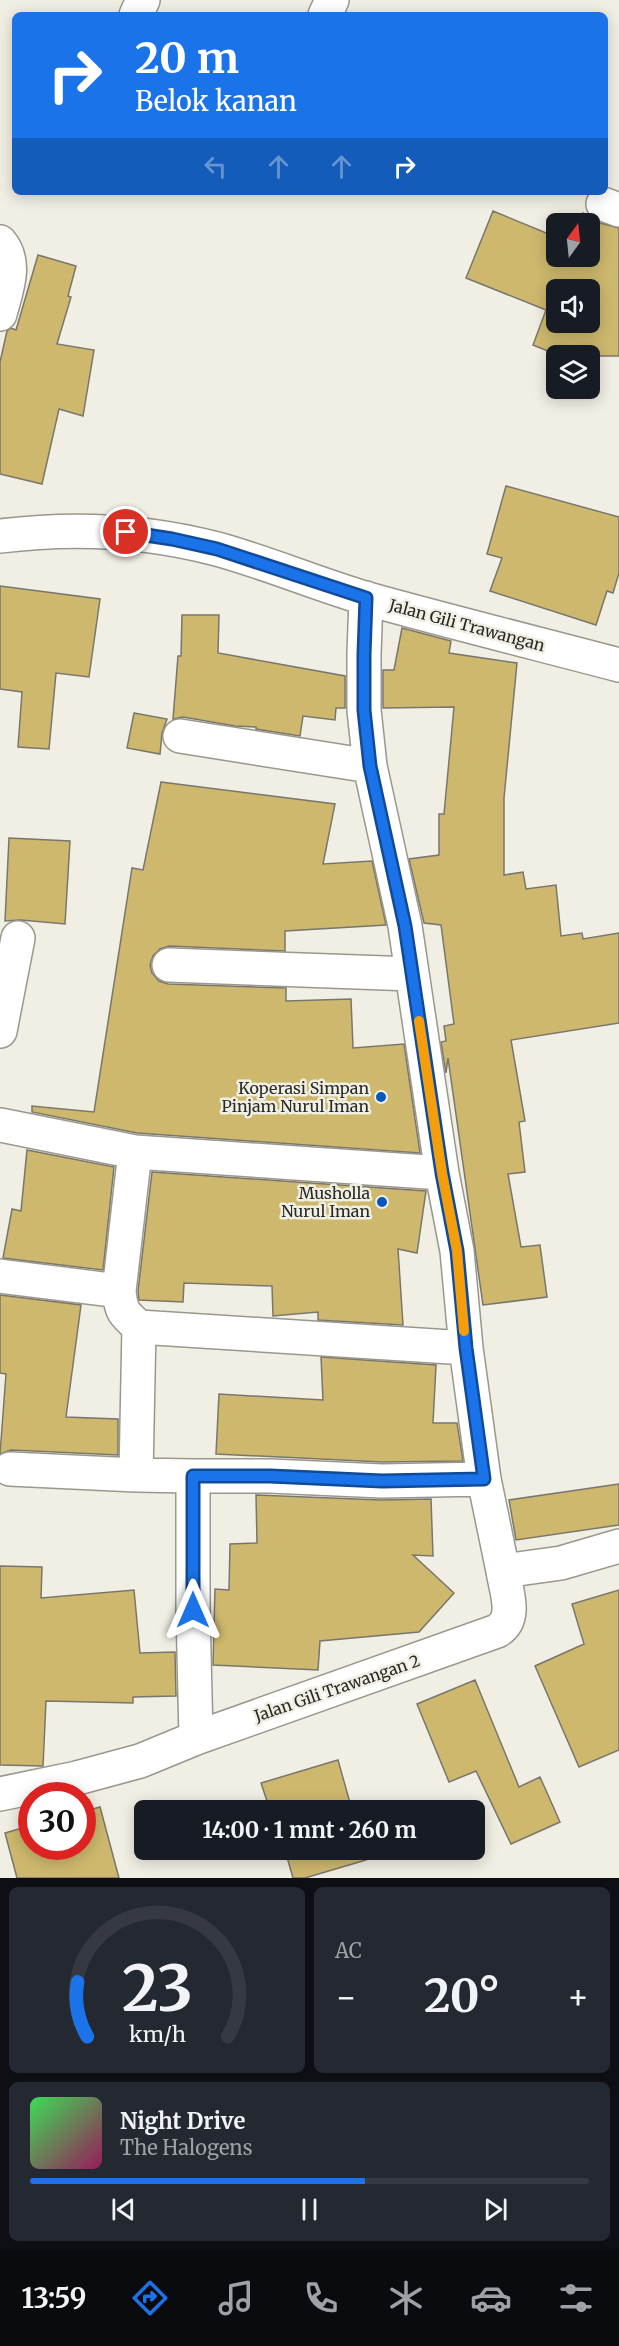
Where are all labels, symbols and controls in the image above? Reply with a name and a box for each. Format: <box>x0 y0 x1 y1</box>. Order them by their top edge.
text: 20 m <box>135 32 239 84</box>
icon: right <box>36 36 114 114</box>
text: Belok kanan <box>135 84 297 118</box>
icon: left <box>199 150 232 183</box>
icon: ahead <box>262 150 295 183</box>
icon: ahead <box>325 150 358 183</box>
icon: right <box>388 150 421 183</box>
north arrow <box>546 213 600 267</box>
map controls <box>546 213 600 399</box>
button: sound <box>546 279 600 333</box>
button: layers <box>546 345 600 399</box>
pin <box>100 506 151 557</box>
icon: arrive <box>109 515 142 548</box>
street label: Jalan Gili Trawangan <box>386 594 547 656</box>
place label: Koperasi Simpan Pinjam Nurul Iman <box>222 1078 369 1116</box>
marker: Koperasi Simpan Pinjam Nurul Iman <box>374 1090 388 1104</box>
place label: Musholla Nurul Iman <box>281 1183 370 1221</box>
marker: Musholla Nurul Iman <box>375 1195 389 1209</box>
position arrow <box>161 1578 225 1642</box>
street label: Jalan Gili Trawangan 2 <box>251 1650 422 1726</box>
speed limit sign: 30 <box>18 1782 96 1860</box>
text: 14:00 · 1 mnt · 260 m <box>202 1816 417 1844</box>
text: AC <box>335 1938 362 1963</box>
text: 23 <box>122 1950 192 2028</box>
text: 20° <box>424 1968 500 2024</box>
text: − <box>335 1977 357 2018</box>
text: + <box>567 1977 589 2018</box>
text: km/h <box>129 2021 185 2048</box>
text: Night Drive <box>120 2107 245 2135</box>
text: The Halogens <box>120 2135 252 2160</box>
icon: previous <box>107 2193 140 2226</box>
icon: pause <box>293 2193 326 2226</box>
icon: next <box>479 2193 512 2226</box>
icon: directions <box>129 2277 171 2319</box>
icon: music <box>215 2277 257 2319</box>
icon: phone <box>300 2277 342 2319</box>
icon: climate <box>385 2277 427 2319</box>
icon: car <box>470 2277 512 2319</box>
icon: filters <box>555 2277 597 2319</box>
text: 13:59 <box>22 2281 86 2315</box>

